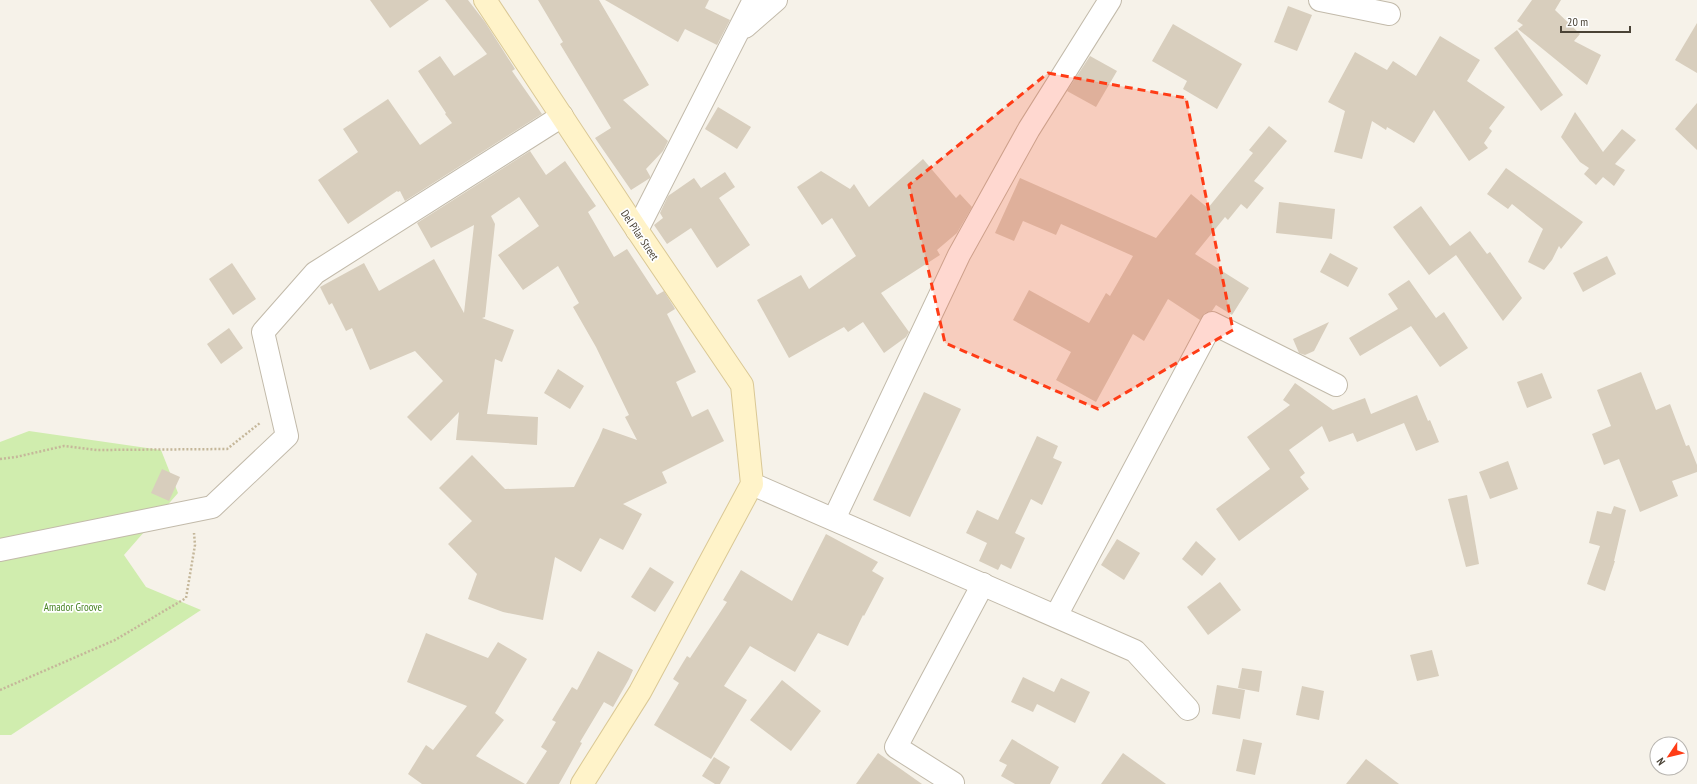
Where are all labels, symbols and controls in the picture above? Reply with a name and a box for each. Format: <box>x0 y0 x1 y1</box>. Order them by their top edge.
scale bar <box>1561 8 1630 34</box>
text: 20 m <box>1567 14 1588 29</box>
street label: Del Pilar Street <box>618 207 662 263</box>
park label: Amador Groove <box>44 600 103 614</box>
north arrow <box>1649 736 1689 776</box>
text: N <box>1653 755 1668 768</box>

